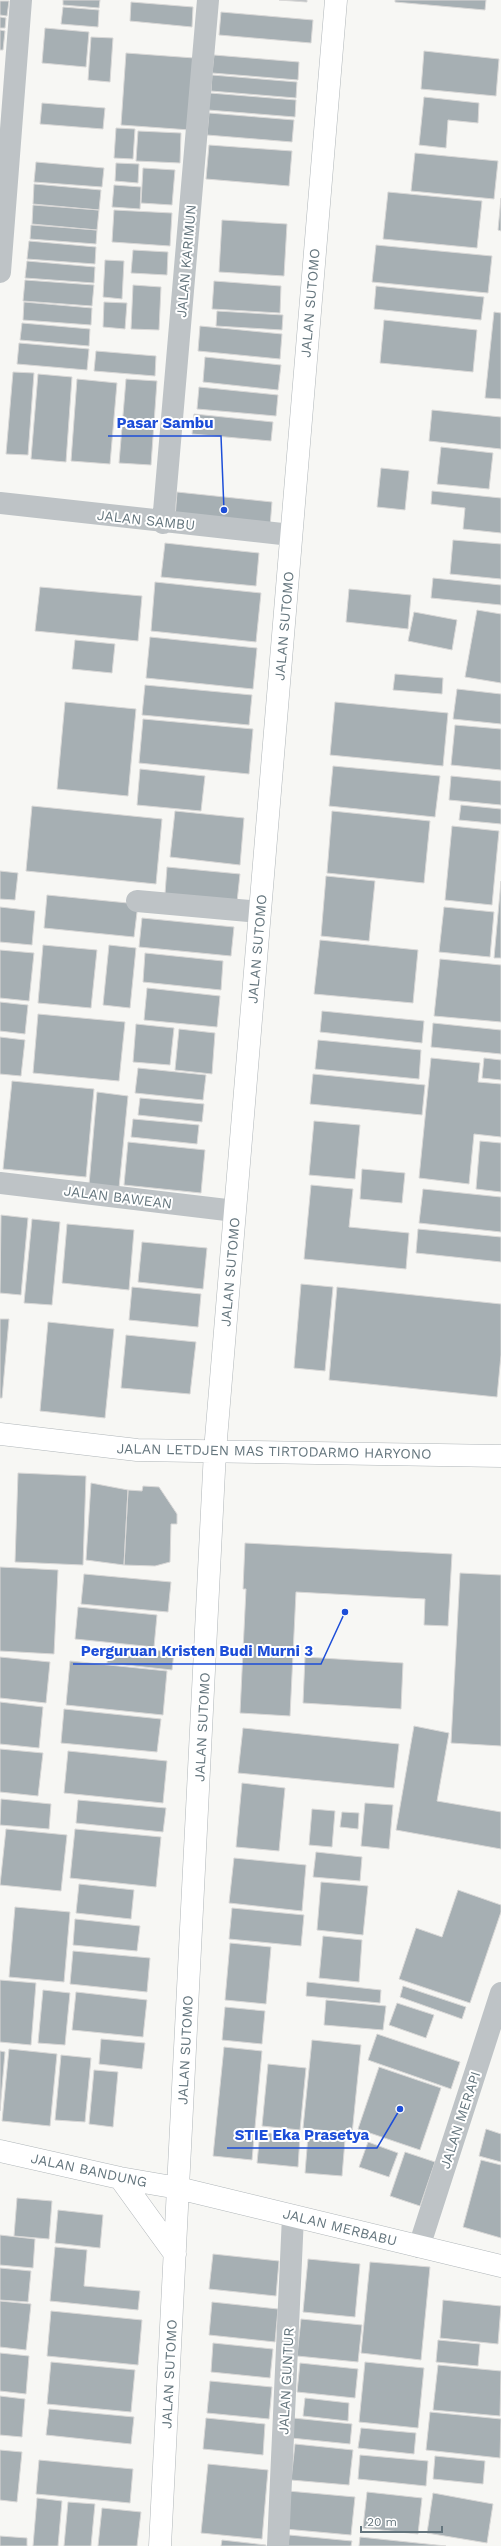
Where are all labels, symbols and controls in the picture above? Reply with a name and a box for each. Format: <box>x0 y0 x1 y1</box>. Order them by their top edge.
street label: JALAN KARIMUN <box>173 204 199 318</box>
street label: JALAN SUTOMO <box>297 248 323 358</box>
callout: Pasar Sambu <box>108 409 221 436</box>
text: Pasar Sambu <box>116 414 214 432</box>
street label: JALAN SAMBU <box>96 507 196 533</box>
street label: JALAN SUTOMO <box>271 571 297 681</box>
street label: JALAN SUTOMO <box>244 894 270 1004</box>
street label: JALAN BAWEAN <box>63 1182 173 1212</box>
street label: JALAN SUTOMO <box>217 1217 243 1327</box>
street label: JALAN LETDJEN MAS TIRTODARMO HARYONO <box>116 1440 432 1462</box>
callout: Perguruan Kristen Budi Murni 3 <box>73 1637 321 1664</box>
text: Perguruan Kristen Budi Murni 3 <box>81 1642 313 1660</box>
street label: JALAN SUTOMO <box>191 1672 213 1782</box>
street label: JALAN SUTOMO <box>174 1995 196 2105</box>
street label: JALAN MERAPI <box>437 2069 483 2171</box>
callout: STIE Eka Prasetya <box>227 2121 377 2148</box>
text: STIE Eka Prasetya <box>235 2126 370 2144</box>
street label: JALAN BANDUNG <box>29 2150 149 2190</box>
street label: JALAN MERBABU <box>281 2205 399 2249</box>
street label: JALAN SUTOMO <box>158 2319 180 2429</box>
street label: JALAN GUNTUR <box>275 2327 297 2435</box>
scale bar <box>361 2508 442 2534</box>
text: 20 m <box>367 2515 397 2529</box>

